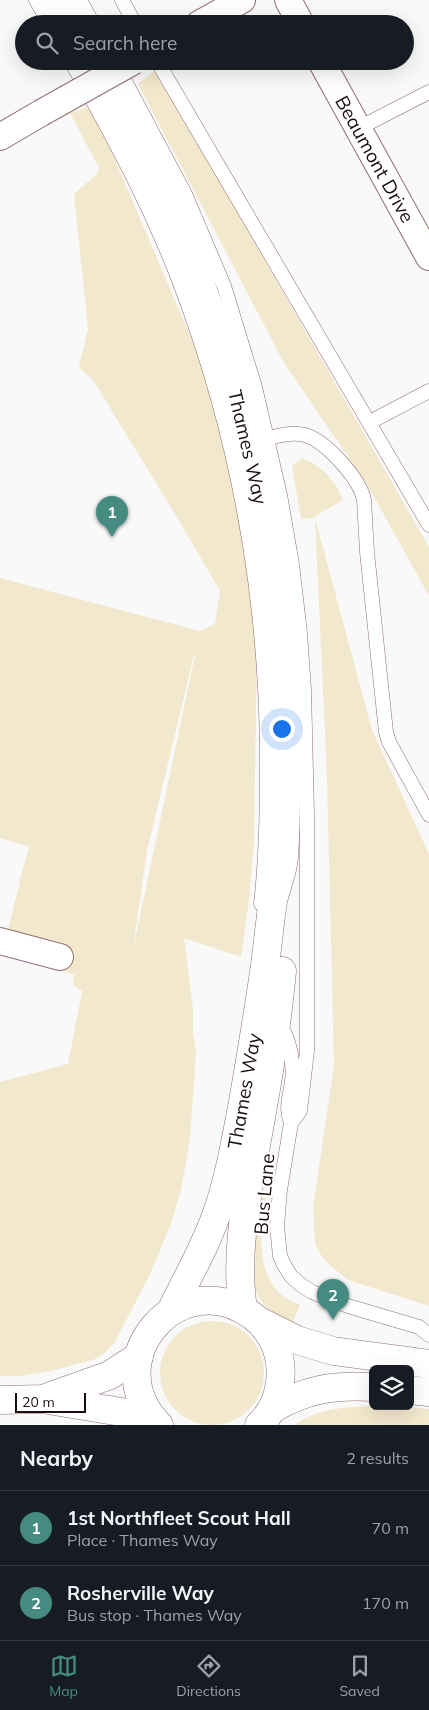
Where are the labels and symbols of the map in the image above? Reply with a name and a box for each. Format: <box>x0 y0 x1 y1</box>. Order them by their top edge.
street label: Beaumont Drive <box>330 91 420 227</box>
street label: Thames Way <box>223 387 273 507</box>
pin: 1 <box>96 496 128 537</box>
your location <box>269 716 295 742</box>
street label: Thames Way <box>222 1031 266 1151</box>
street label: Bus Lane <box>248 1152 280 1236</box>
pin: 2 <box>317 1279 349 1320</box>
scale bar <box>15 1390 86 1413</box>

